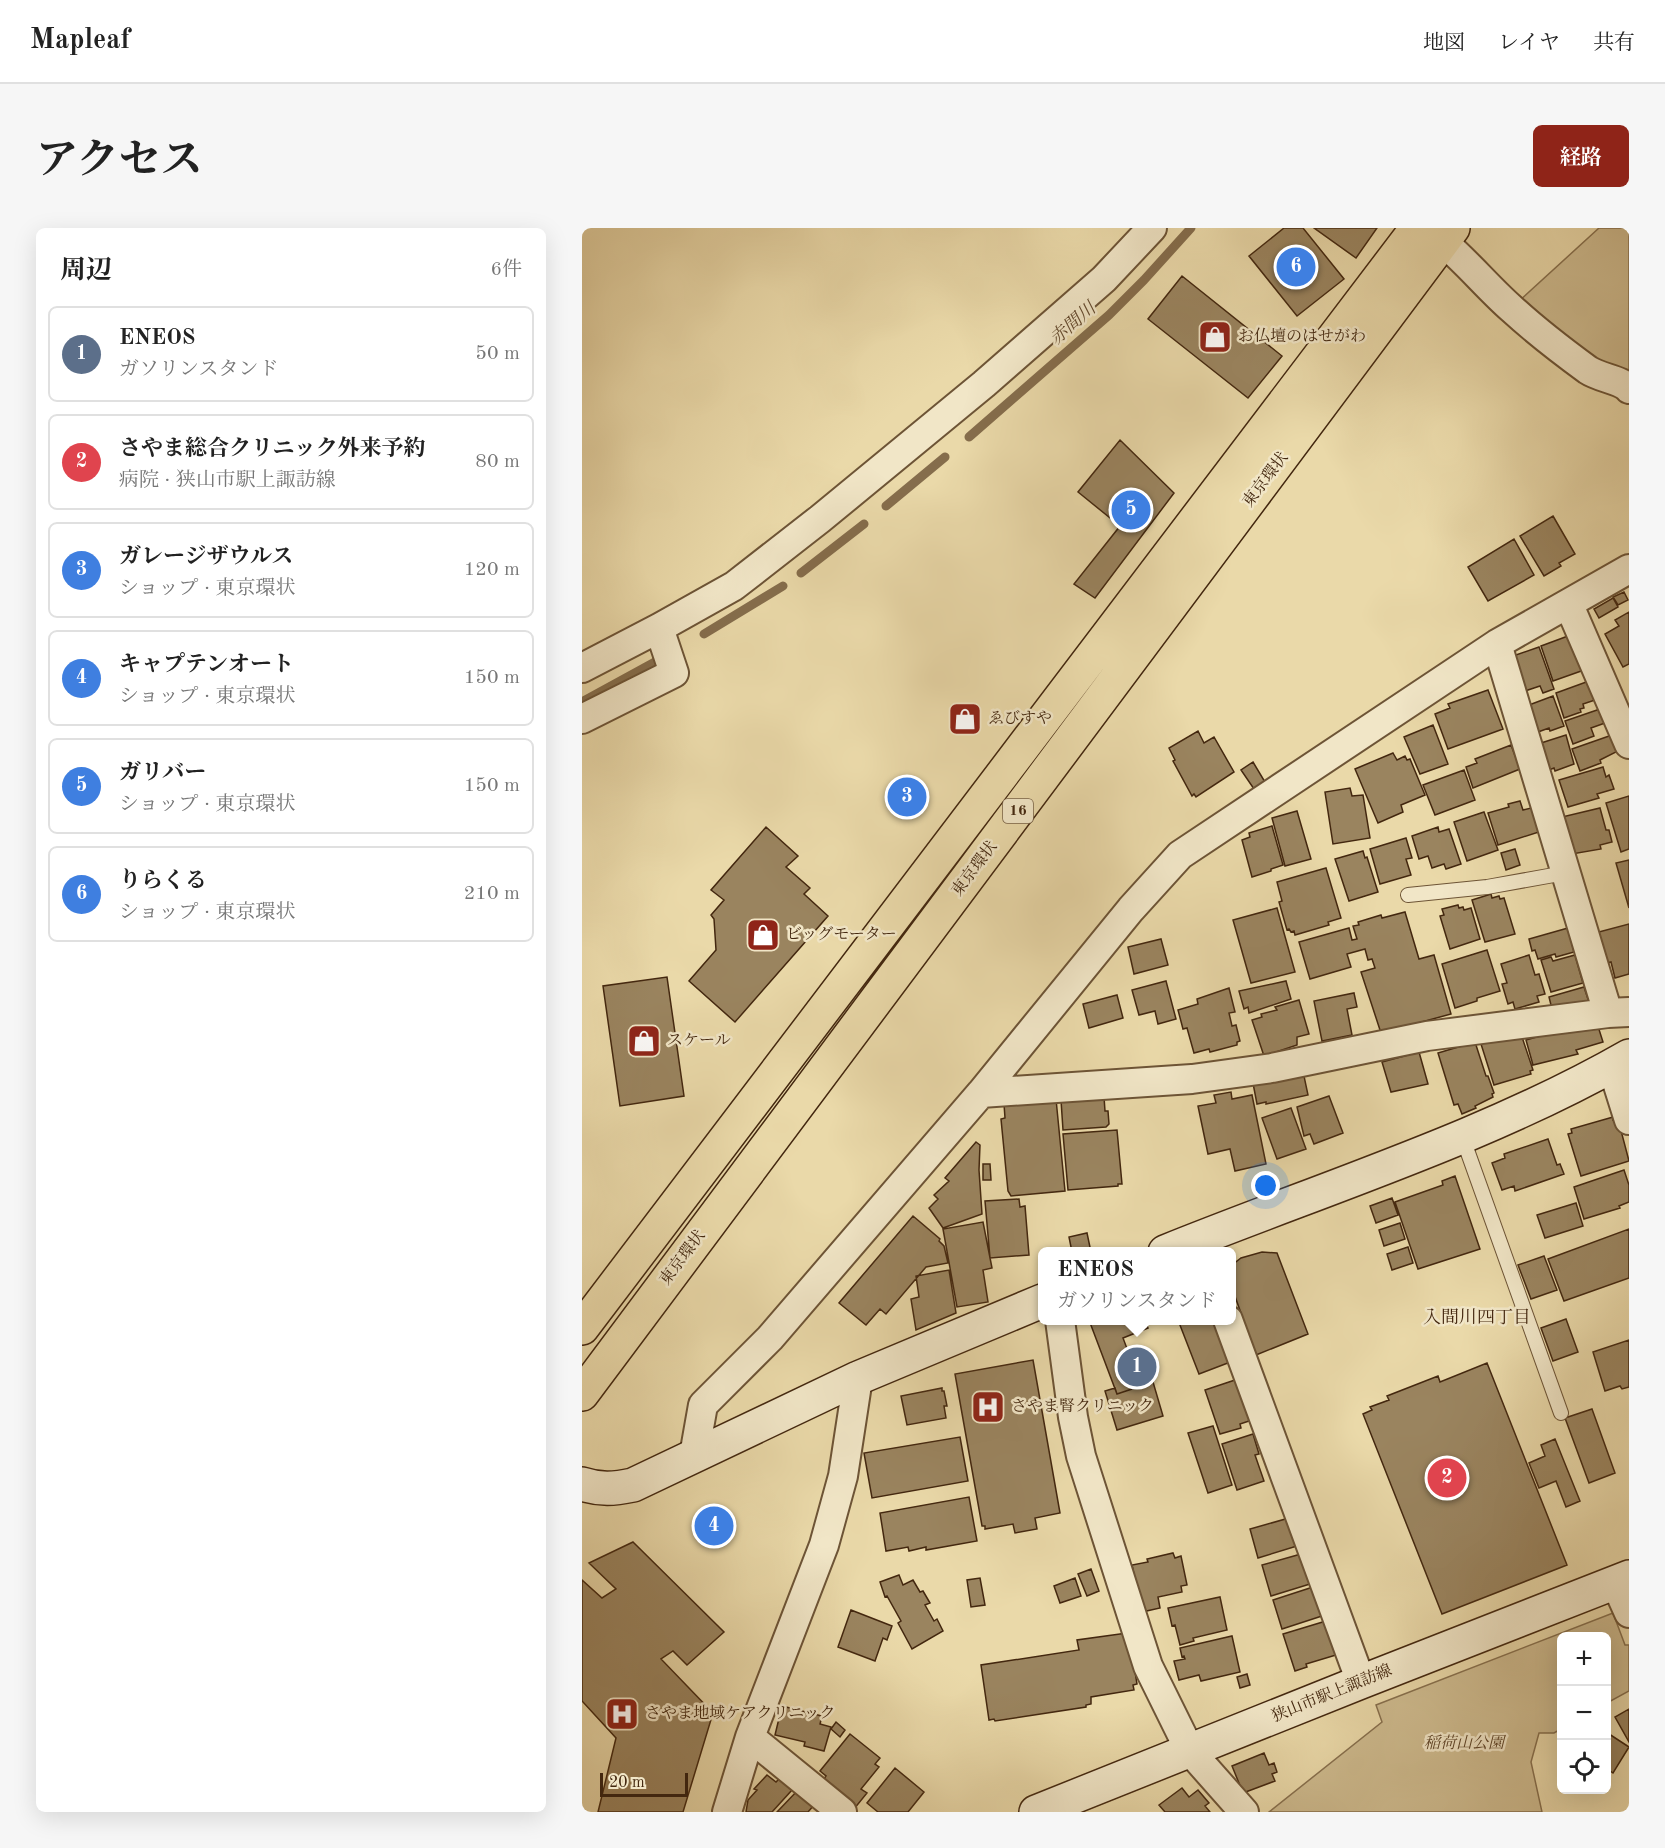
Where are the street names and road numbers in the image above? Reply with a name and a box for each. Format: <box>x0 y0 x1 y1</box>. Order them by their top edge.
street label: 東京環状 <box>1239 448 1292 510</box>
road number: 16 <box>1003 799 1033 823</box>
street label: 東京環状 <box>948 837 1001 899</box>
street label: 東京環状 <box>656 1226 709 1288</box>
street label: 狭山市駅上諏訪線 <box>1269 1661 1394 1725</box>

